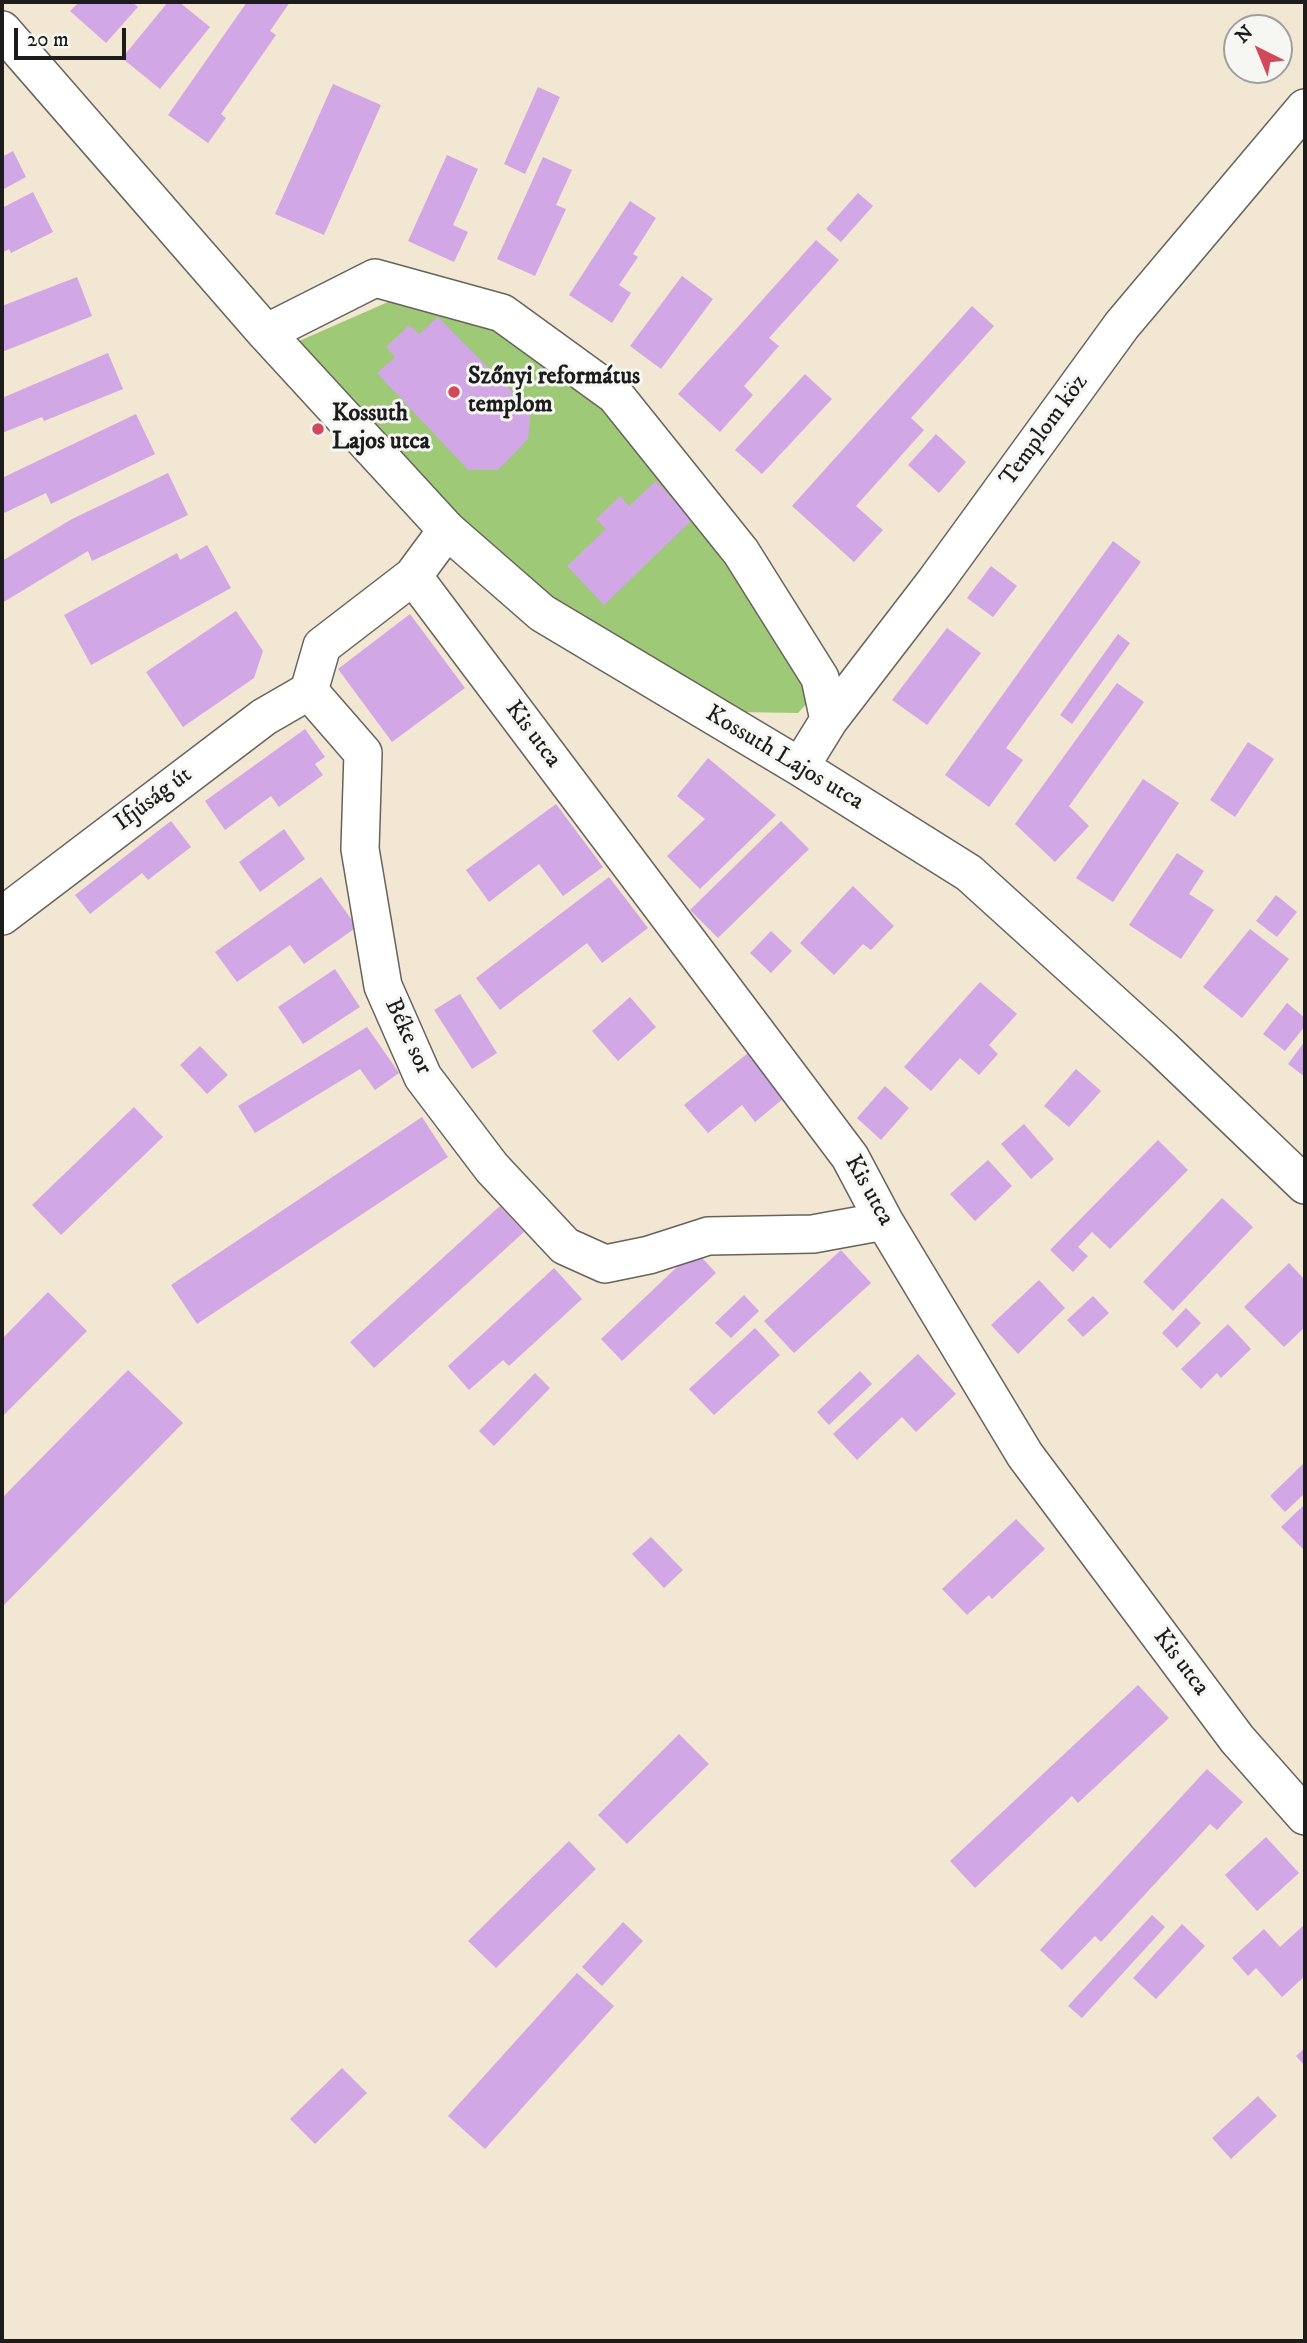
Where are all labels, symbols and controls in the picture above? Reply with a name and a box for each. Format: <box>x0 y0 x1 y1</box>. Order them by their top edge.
scale bar <box>18 14 130 58</box>
north arrow <box>1223 14 1293 84</box>
text: N <box>1231 21 1258 48</box>
text: 20 m <box>27 27 69 53</box>
place label: Szőnyi református templom <box>468 364 640 420</box>
street label: Templom köz <box>995 369 1095 493</box>
marker: Szőnyi református templom <box>446 384 462 400</box>
place label: Kossuth Lajos utca <box>332 401 430 457</box>
marker: Kossuth Lajos utca <box>310 421 326 437</box>
street label: Kis utca <box>498 696 566 774</box>
street label: Kossuth Lajos utca <box>700 700 868 818</box>
street label: Ifjúság út <box>110 762 198 838</box>
street label: Béke sor <box>377 994 437 1080</box>
street label: Kis utca <box>837 1151 899 1231</box>
street label: Kis utca <box>1146 1624 1214 1702</box>

